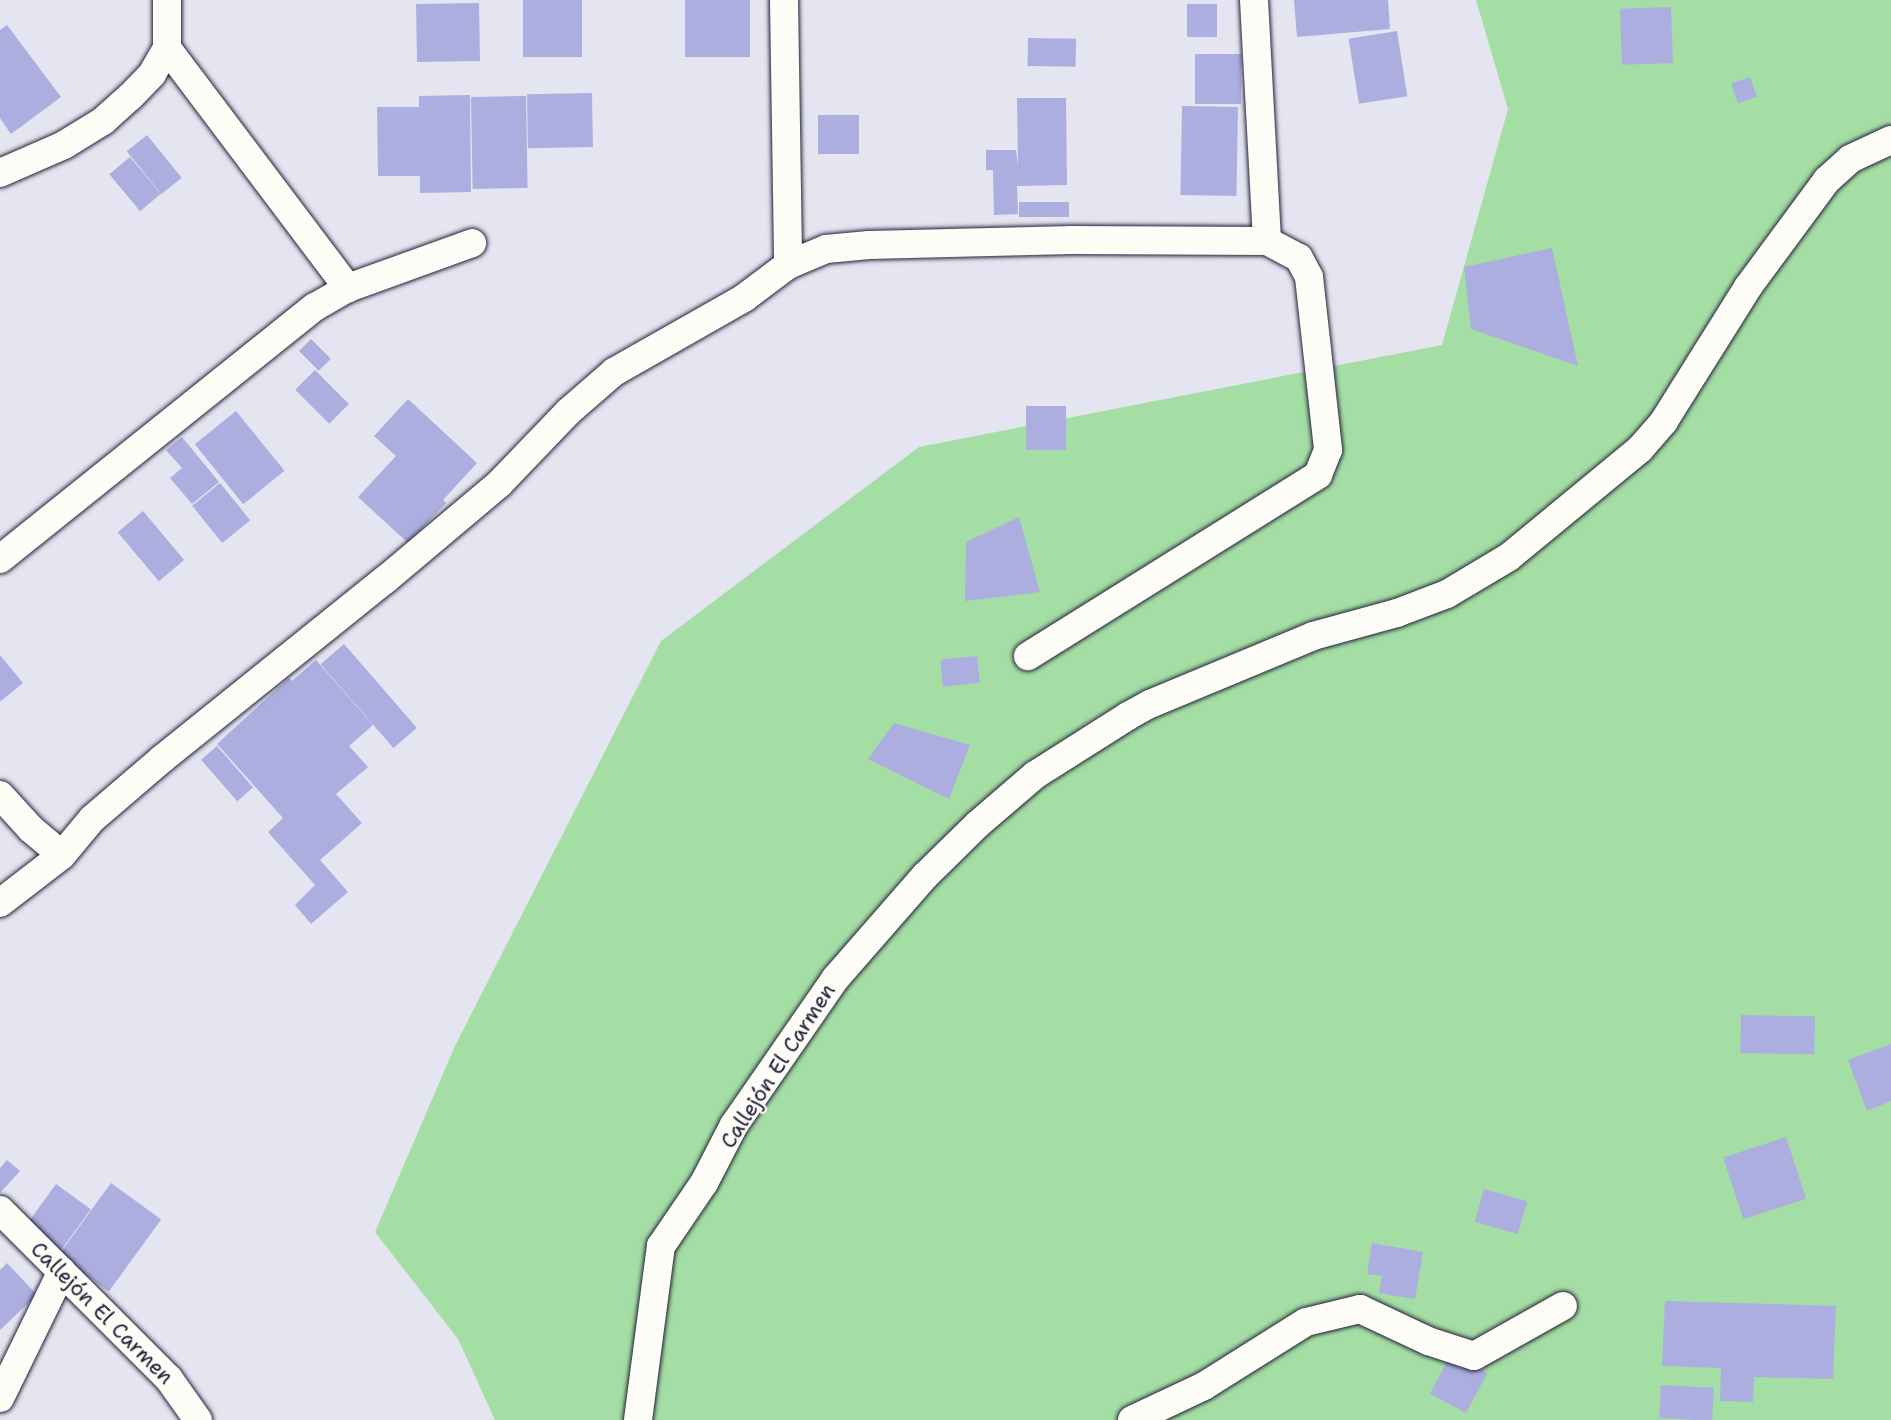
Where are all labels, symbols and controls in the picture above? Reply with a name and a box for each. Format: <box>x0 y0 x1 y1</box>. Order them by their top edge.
street label: Callejón El Carmen <box>715 979 841 1153</box>
street label: Callejón El Carmen <box>26 1237 178 1389</box>

